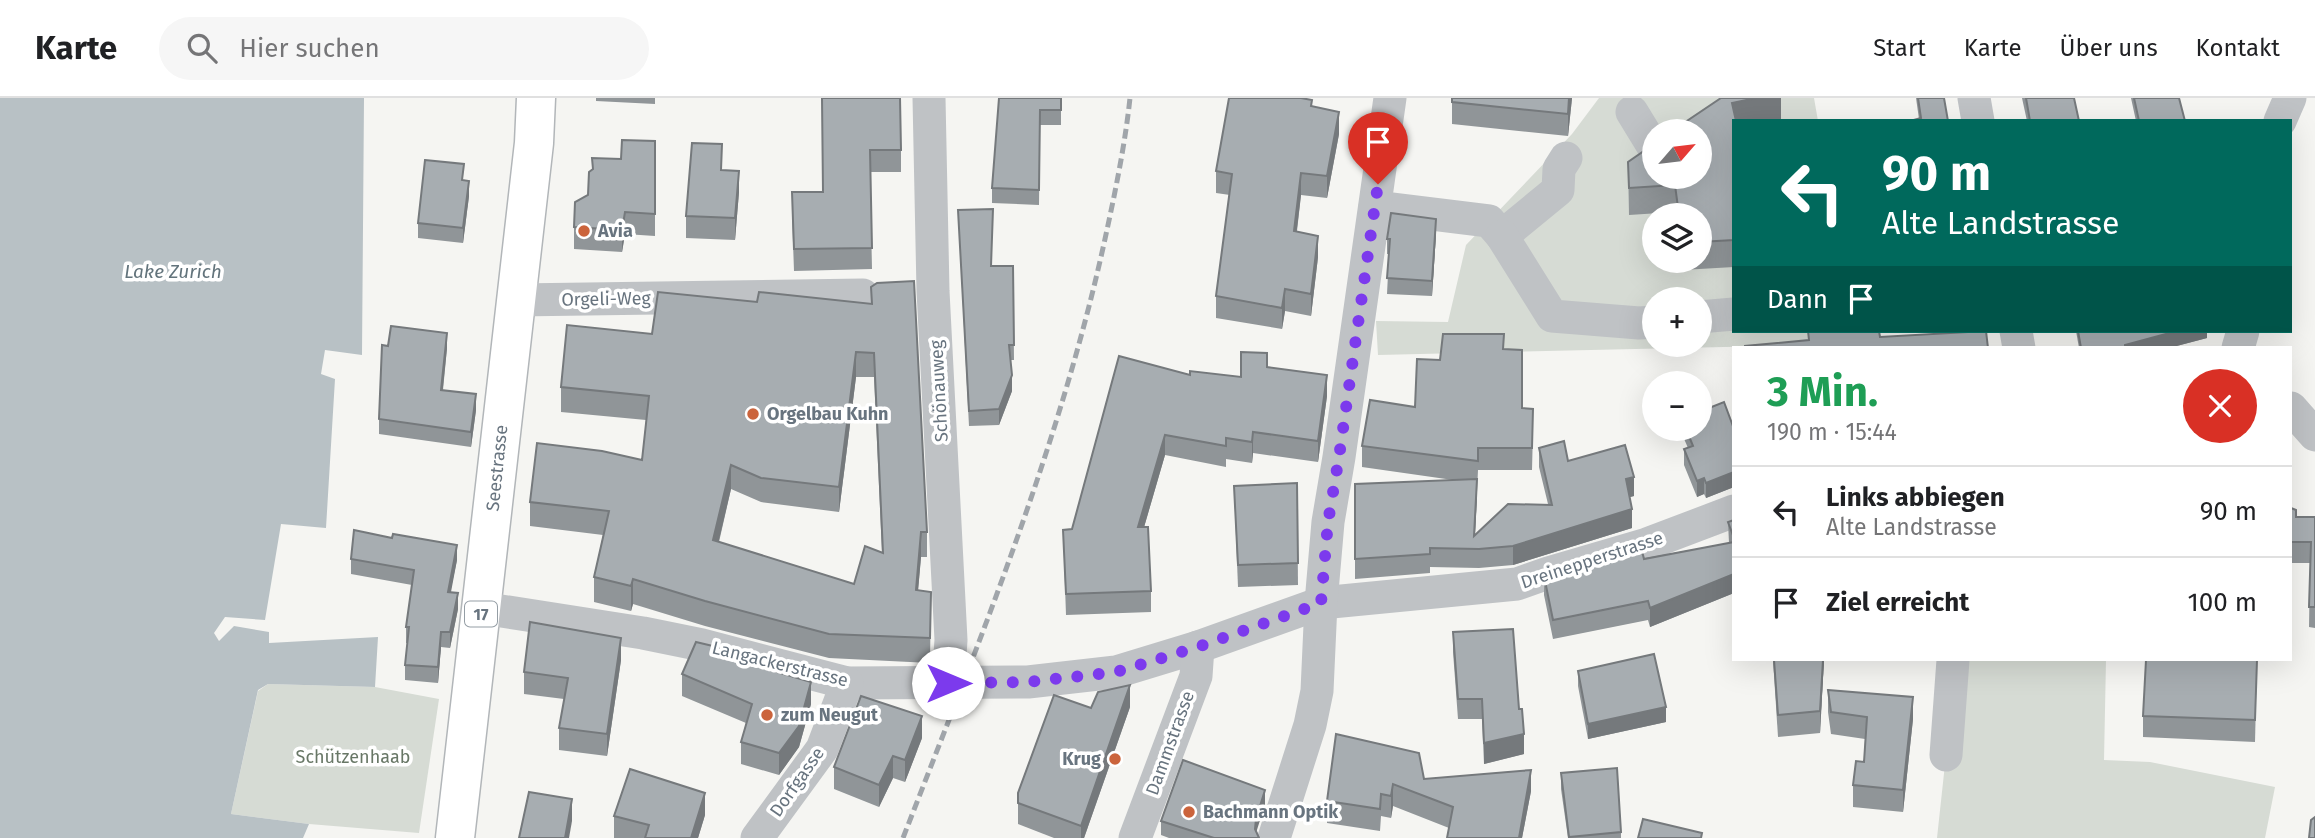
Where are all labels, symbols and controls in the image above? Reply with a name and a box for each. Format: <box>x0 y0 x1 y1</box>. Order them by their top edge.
search box <box>159 17 649 80</box>
text: Karte <box>35 28 117 68</box>
icon: search <box>183 29 221 67</box>
text: Hier suchen <box>239 33 380 64</box>
text: Start <box>1873 34 1926 62</box>
text: Karte <box>1964 34 2022 62</box>
text: Über uns <box>2060 34 2158 62</box>
text: Kontakt <box>2196 34 2280 62</box>
pin <box>1348 112 1408 184</box>
north arrow <box>1642 119 1712 189</box>
map controls <box>1642 119 1712 441</box>
icon: arrive <box>1359 123 1397 161</box>
text: 90 m <box>1882 144 1991 203</box>
icon: left <box>1767 147 1858 238</box>
button: layers <box>1642 203 1712 273</box>
text: Alte Landstrasse <box>1882 204 2119 242</box>
place label: Avia <box>597 220 633 242</box>
marker: Avia <box>576 223 592 239</box>
water label: Lake Zurich <box>124 260 222 283</box>
icon: arrive <box>1842 280 1880 318</box>
text: Dann <box>1767 284 1828 315</box>
street label: Orgeli-Weg <box>561 287 652 311</box>
button: + <box>1642 287 1712 357</box>
street label: Schönauweg <box>925 339 953 443</box>
text: 3 Min. <box>1767 367 1878 417</box>
button: close <box>2183 369 2257 443</box>
button: − <box>1642 371 1712 441</box>
place label: Orgelbau Kuhn <box>767 403 888 425</box>
marker: Orgelbau Kuhn <box>745 406 761 422</box>
text: 190 m · 15:44 <box>1767 418 1897 446</box>
street label: Seestrasse <box>482 424 512 512</box>
text: Links abbiegen <box>1826 482 2005 513</box>
icon: left <box>1767 493 1805 531</box>
text: 90 m <box>2200 496 2257 527</box>
text: Alte Landstrasse <box>1826 513 1997 541</box>
street label: Dreinepperstrasse <box>1518 527 1666 593</box>
icon: arrive <box>1767 584 1805 622</box>
text: Ziel erreicht <box>1826 587 1969 618</box>
text: 100 m <box>2188 587 2257 618</box>
road number: 17 <box>465 601 497 626</box>
street label: Langackerstrasse <box>710 636 850 692</box>
position arrow <box>911 646 985 720</box>
street label: Dammstrasse <box>1141 688 1199 798</box>
place label: zum Neugut <box>781 704 879 726</box>
marker: zum Neugut <box>759 707 775 723</box>
street label: Dorfgasse <box>765 743 829 821</box>
park label: Schützenhaab <box>296 746 410 768</box>
place label: Krug <box>1062 748 1101 770</box>
marker: Krug <box>1107 751 1123 767</box>
place label: Bachmann Optik <box>1203 801 1339 823</box>
marker: Bachmann Optik <box>1181 804 1197 820</box>

